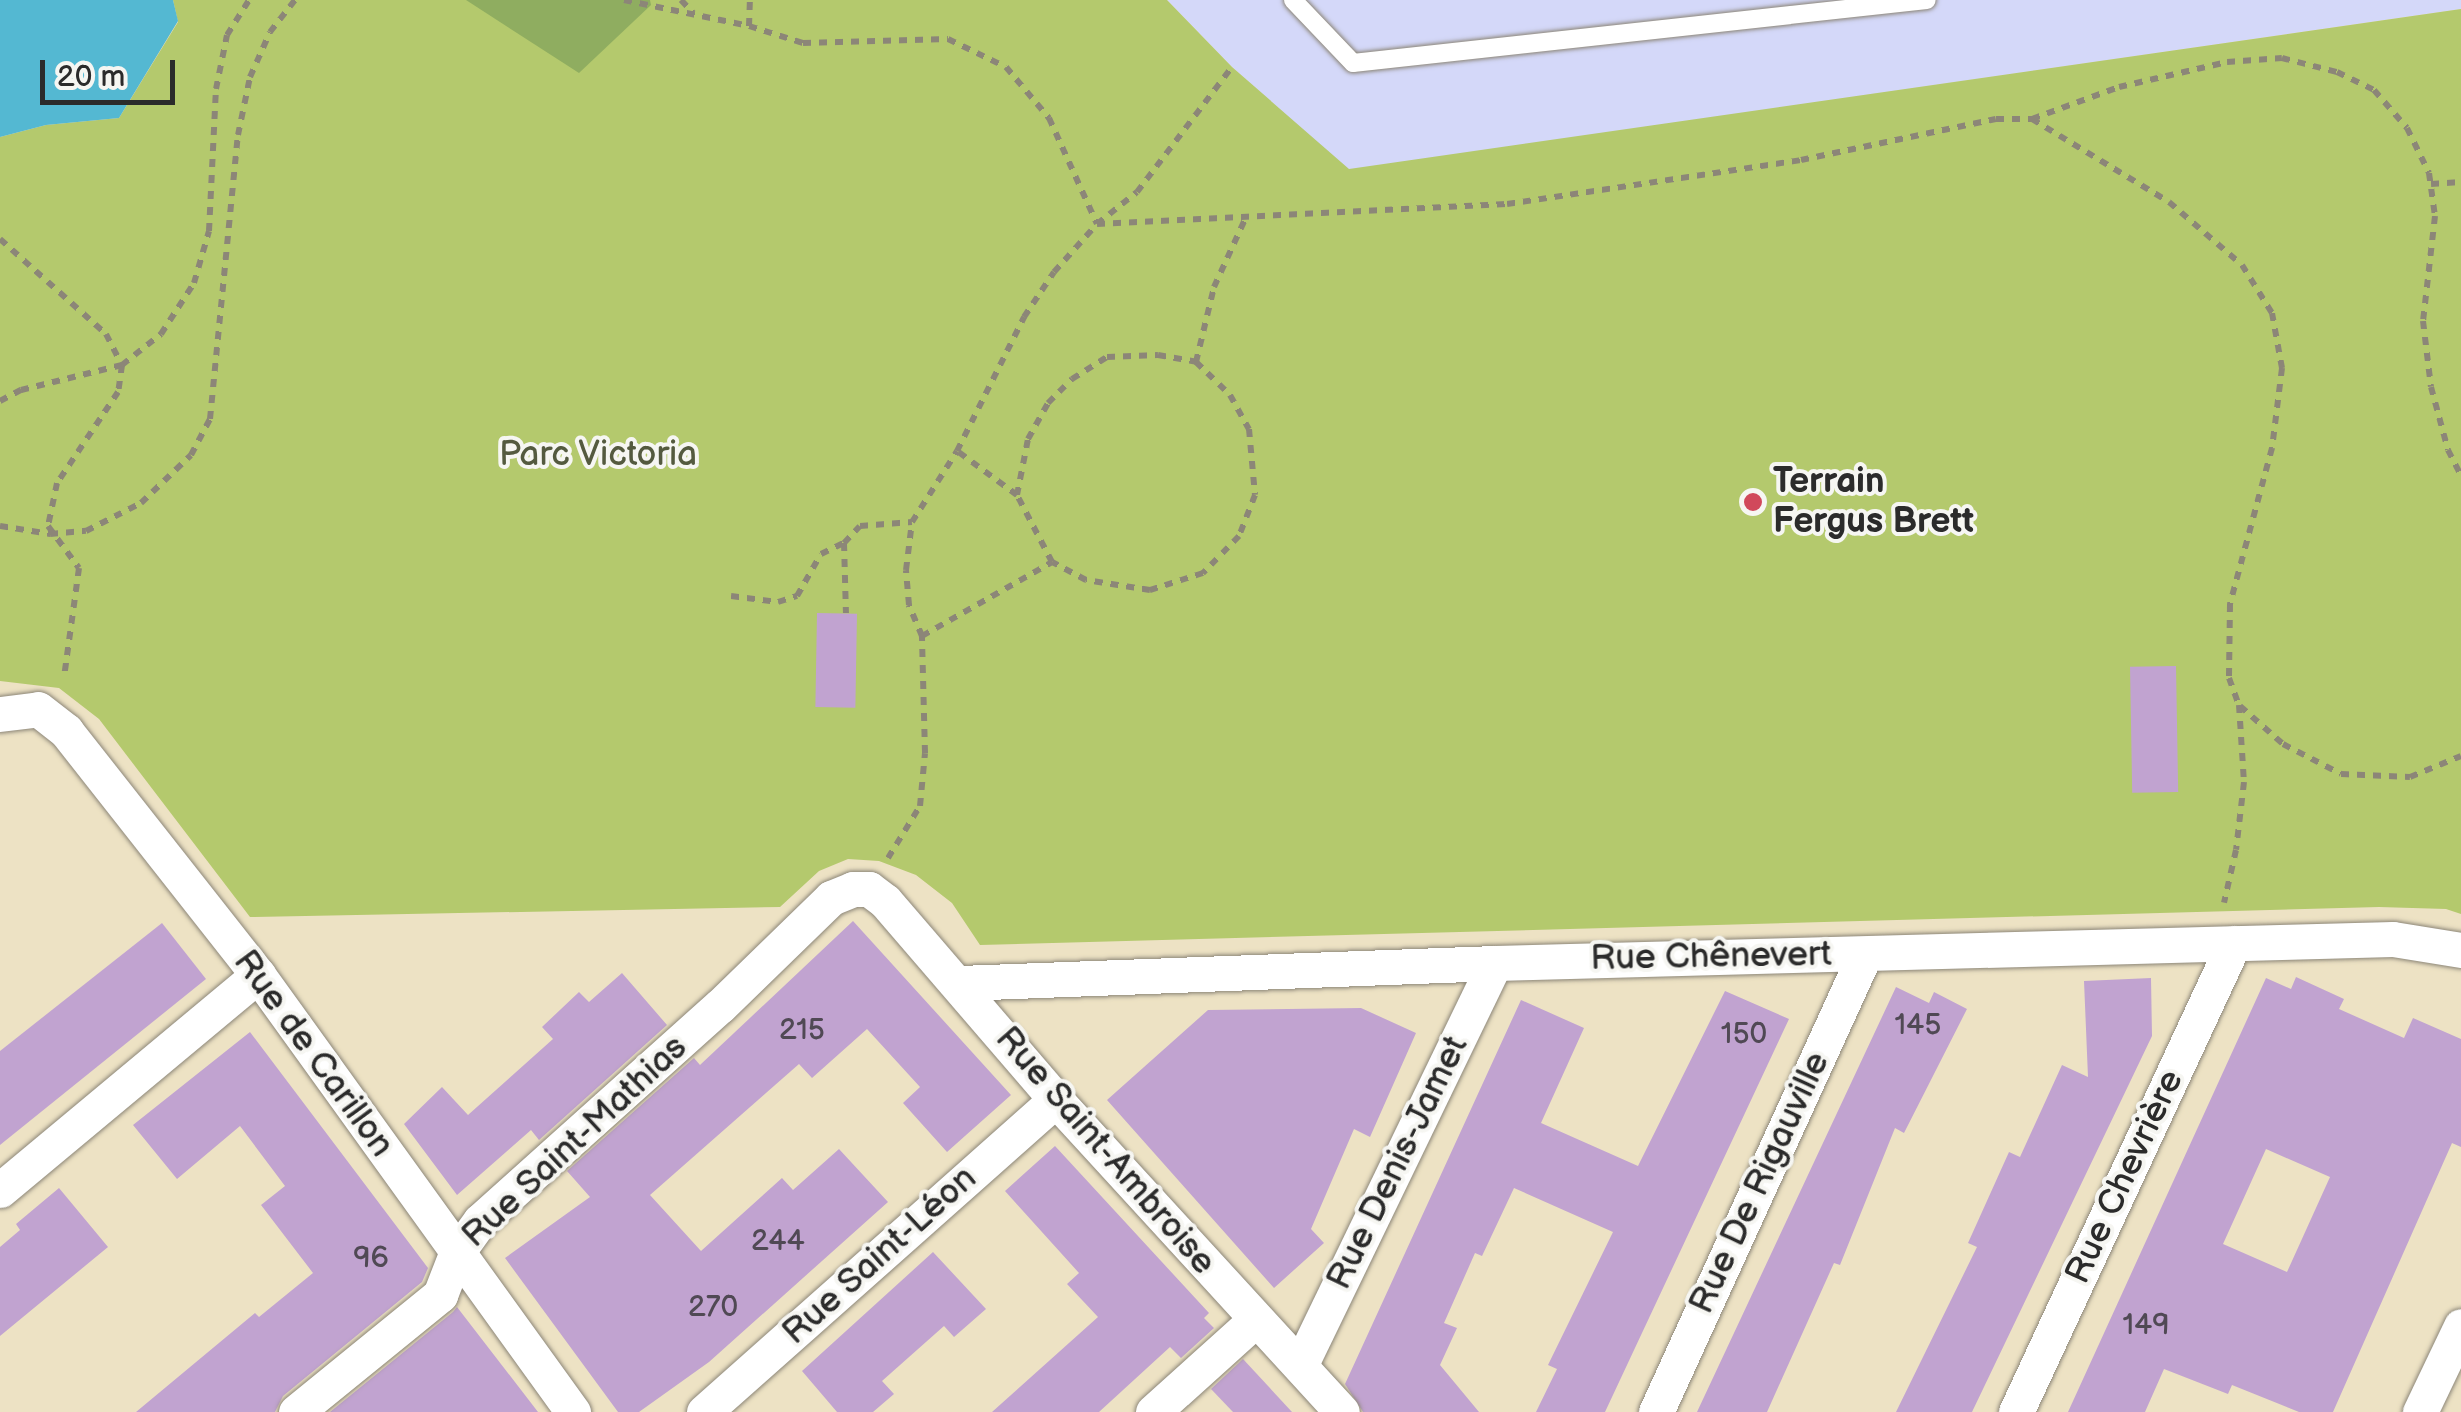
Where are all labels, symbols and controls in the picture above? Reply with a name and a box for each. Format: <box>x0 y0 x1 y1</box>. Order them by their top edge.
scale bar <box>45 40 180 102</box>
text: 20 m <box>57 59 125 95</box>
park label: Parc Victoria <box>498 434 698 476</box>
place label: Terrain Fergus Brett <box>1773 461 1974 543</box>
marker: Terrain Fergus Brett <box>1742 491 1764 513</box>
street label: Rue Chênevert <box>1590 934 1832 980</box>
street label: Rue de Carillon <box>224 942 402 1166</box>
house number: 145 <box>1894 1007 1942 1043</box>
house number: 215 <box>779 1012 825 1048</box>
house number: 150 <box>1721 1016 1767 1052</box>
street label: Rue Saint-Ambroise <box>986 1018 1224 1284</box>
street label: Rue Saint-Mathias <box>454 1027 696 1257</box>
street label: Rue Denis-Jamet <box>1319 1030 1477 1296</box>
street label: Rue De Rigauville <box>1681 1046 1839 1320</box>
street label: Rue Chevrière <box>2057 1064 2193 1290</box>
street label: Rue Saint-Léon <box>774 1158 986 1354</box>
house number: 244 <box>751 1223 805 1259</box>
house number: 96 <box>353 1240 389 1276</box>
house number: 270 <box>688 1289 738 1325</box>
house number: 149 <box>2122 1307 2170 1343</box>

